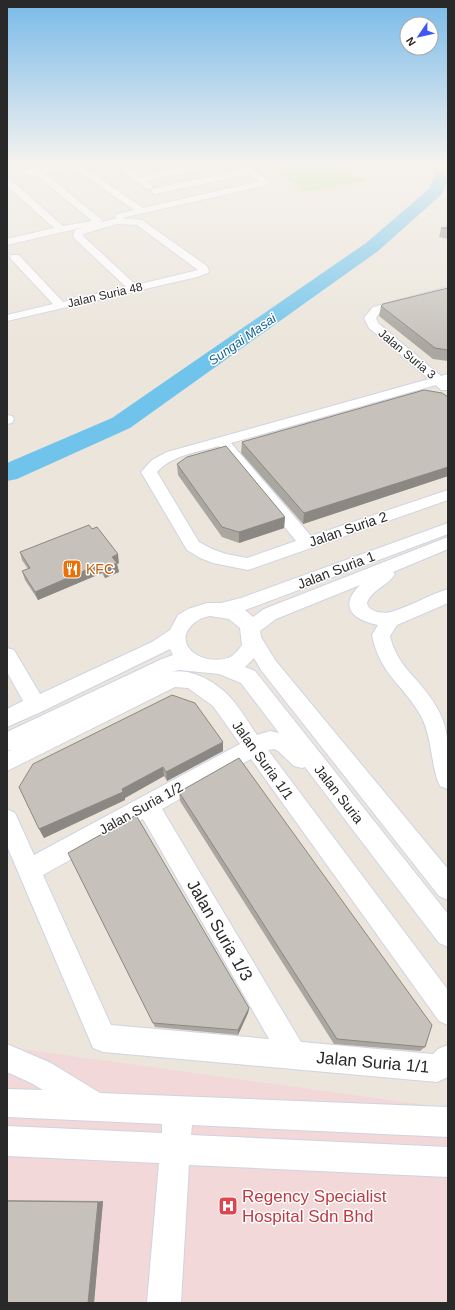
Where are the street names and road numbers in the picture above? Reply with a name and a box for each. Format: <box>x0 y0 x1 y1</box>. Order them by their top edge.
street label: Jalan Suria 48 <box>66 279 144 310</box>
street label: Jalan Suria 3 <box>376 326 439 382</box>
street label: Jalan Suria 2 <box>307 508 389 550</box>
street label: Jalan Suria 1 <box>295 548 377 592</box>
street label: Jalan Suria 1/1 <box>229 718 297 803</box>
street label: Jalan Suria <box>311 761 367 827</box>
street label: Jalan Suria 1/2 <box>96 778 186 838</box>
street label: Jalan Suria 1/3 <box>183 876 256 984</box>
street label: Jalan Suria 1/1 <box>316 1048 430 1077</box>

